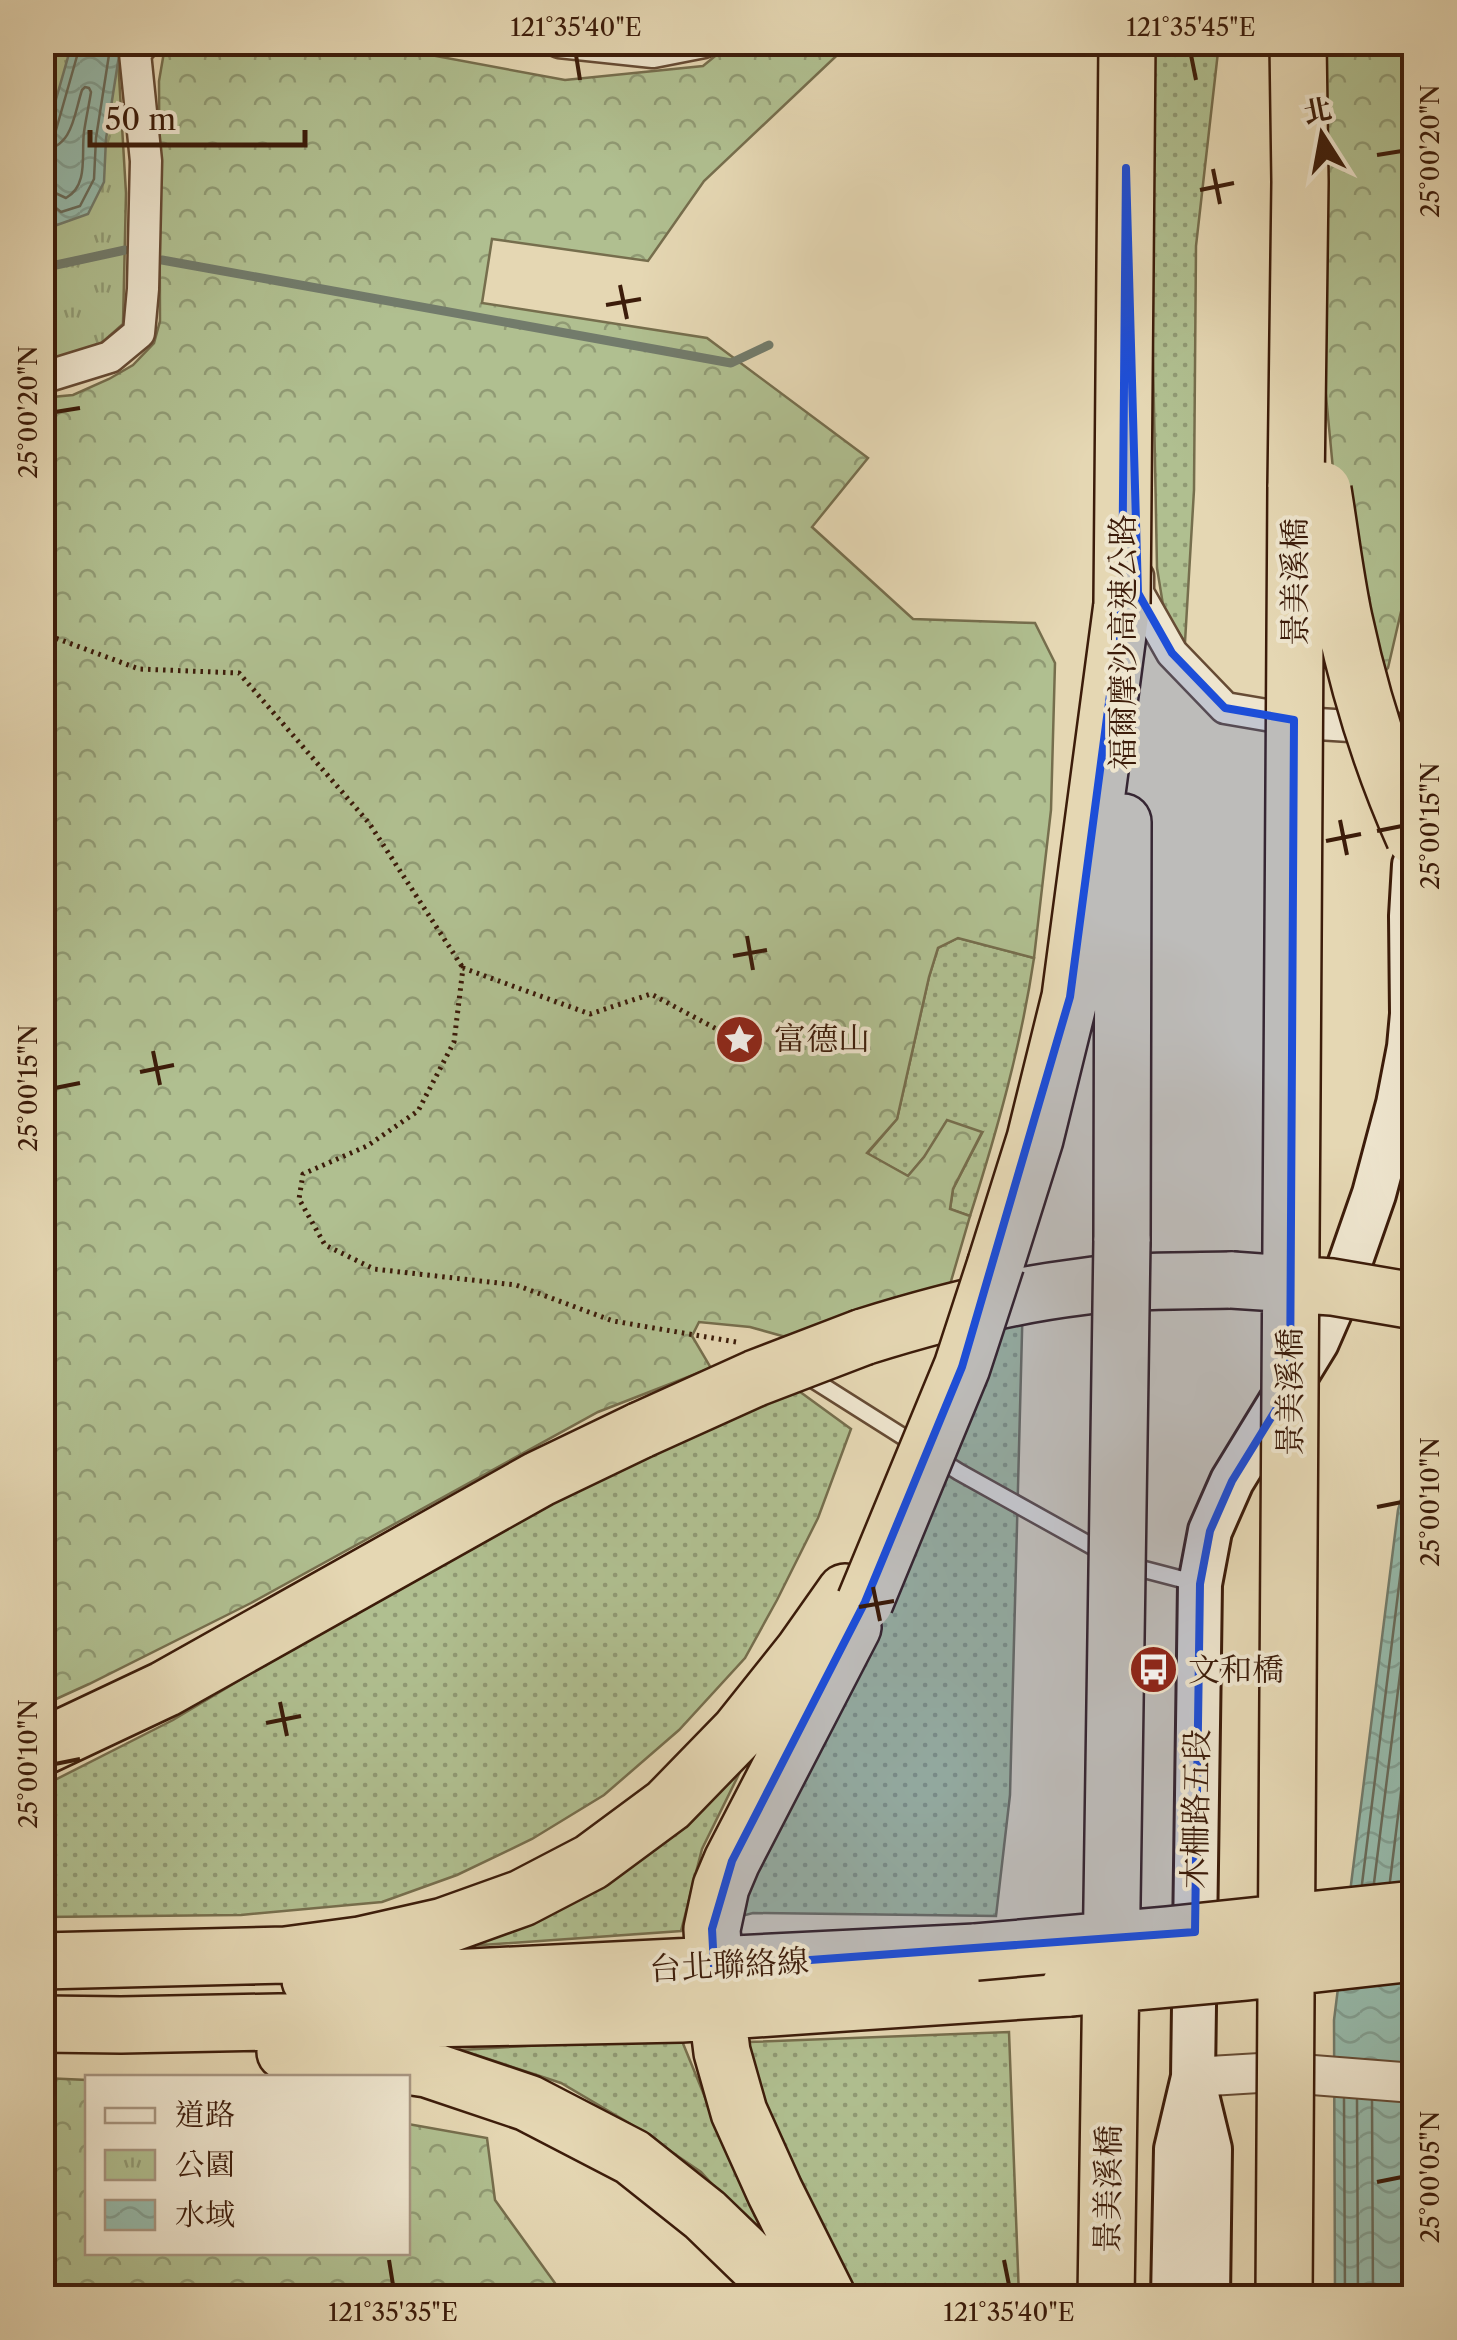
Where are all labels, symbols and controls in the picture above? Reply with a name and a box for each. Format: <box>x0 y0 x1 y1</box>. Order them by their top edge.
text: 121°35'40"E <box>510 12 642 43</box>
text: 121°35'45"E <box>1126 12 1256 43</box>
text: 25°00'20"N <box>1415 84 1446 218</box>
scale bar <box>90 85 305 147</box>
north arrow <box>1272 85 1372 185</box>
text: 北 <box>1300 91 1334 130</box>
text: 50 m <box>105 101 176 138</box>
text: 25°00'20"N <box>13 345 44 479</box>
street label: 福爾摩沙高速公路 <box>1103 514 1142 770</box>
street label: 景美溪橋 <box>1275 518 1314 646</box>
text: 25°00'15"N <box>1415 762 1446 890</box>
place icon: 富德山 <box>713 1013 765 1065</box>
place label: 富德山 <box>774 1019 870 1058</box>
text: 25°00'15"N <box>13 1024 44 1152</box>
street label: 景美溪橋 <box>1270 1328 1309 1456</box>
text: 25°00'10"N <box>1415 1437 1446 1567</box>
bus stop icon: 文和橋 <box>1127 1644 1179 1696</box>
place label: 文和橋 <box>1188 1650 1284 1689</box>
text: 25°00'10"N <box>13 1699 44 1829</box>
street label: 木柵路五段 <box>1175 1729 1216 1889</box>
street label: 台北聯絡線 <box>648 1941 810 1988</box>
legend <box>85 2075 410 2255</box>
text: 道路 <box>175 2096 235 2133</box>
text: 25°00'05"N <box>1415 2111 1446 2243</box>
street label: 景美溪橋 <box>1087 2125 1128 2253</box>
text: 公園 <box>175 2146 235 2183</box>
text: 水域 <box>175 2196 235 2233</box>
text: 121°35'35"E <box>328 2297 458 2328</box>
text: 121°35'40"E <box>943 2297 1075 2328</box>

